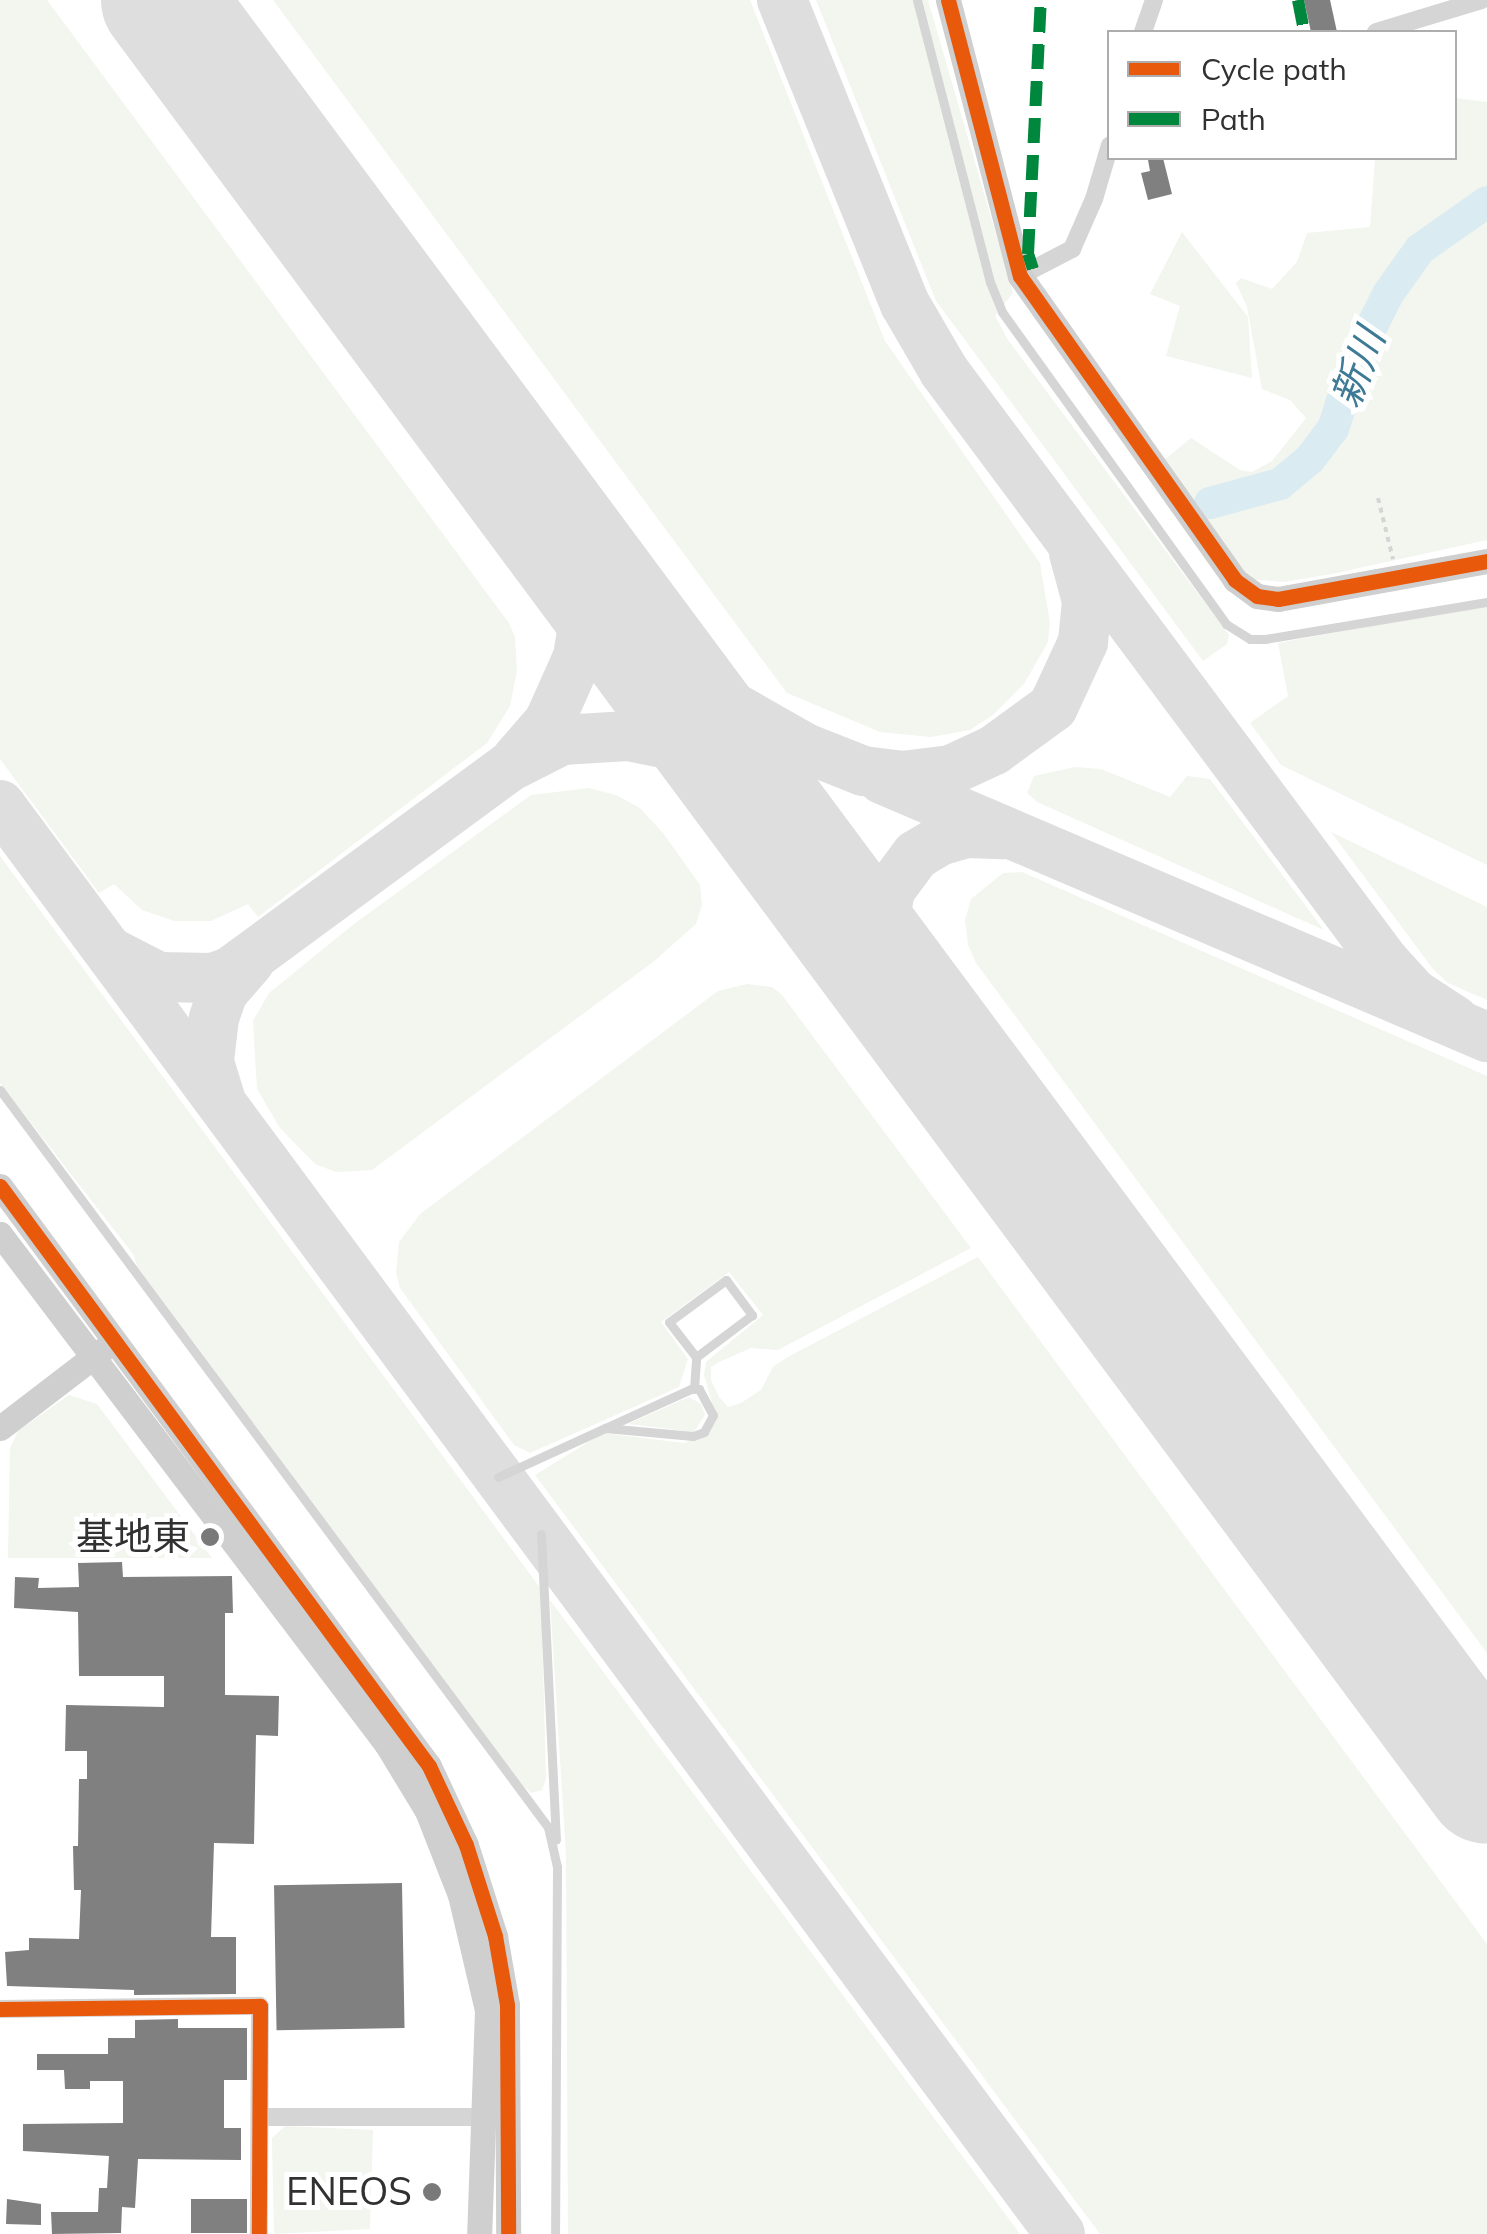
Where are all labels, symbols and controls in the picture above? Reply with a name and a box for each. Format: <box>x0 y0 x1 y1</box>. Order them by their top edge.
legend <box>1107 30 1457 160</box>
text: Cycle path <box>1201 50 1347 88</box>
text: Path <box>1201 100 1266 138</box>
water label: 新川 <box>1320 321 1394 413</box>
place label: 基地東 <box>76 1514 190 1560</box>
marker: 基地東 <box>199 1526 221 1548</box>
place label: ENEOS <box>286 2169 412 2215</box>
marker: ENEOS <box>421 2181 443 2203</box>

